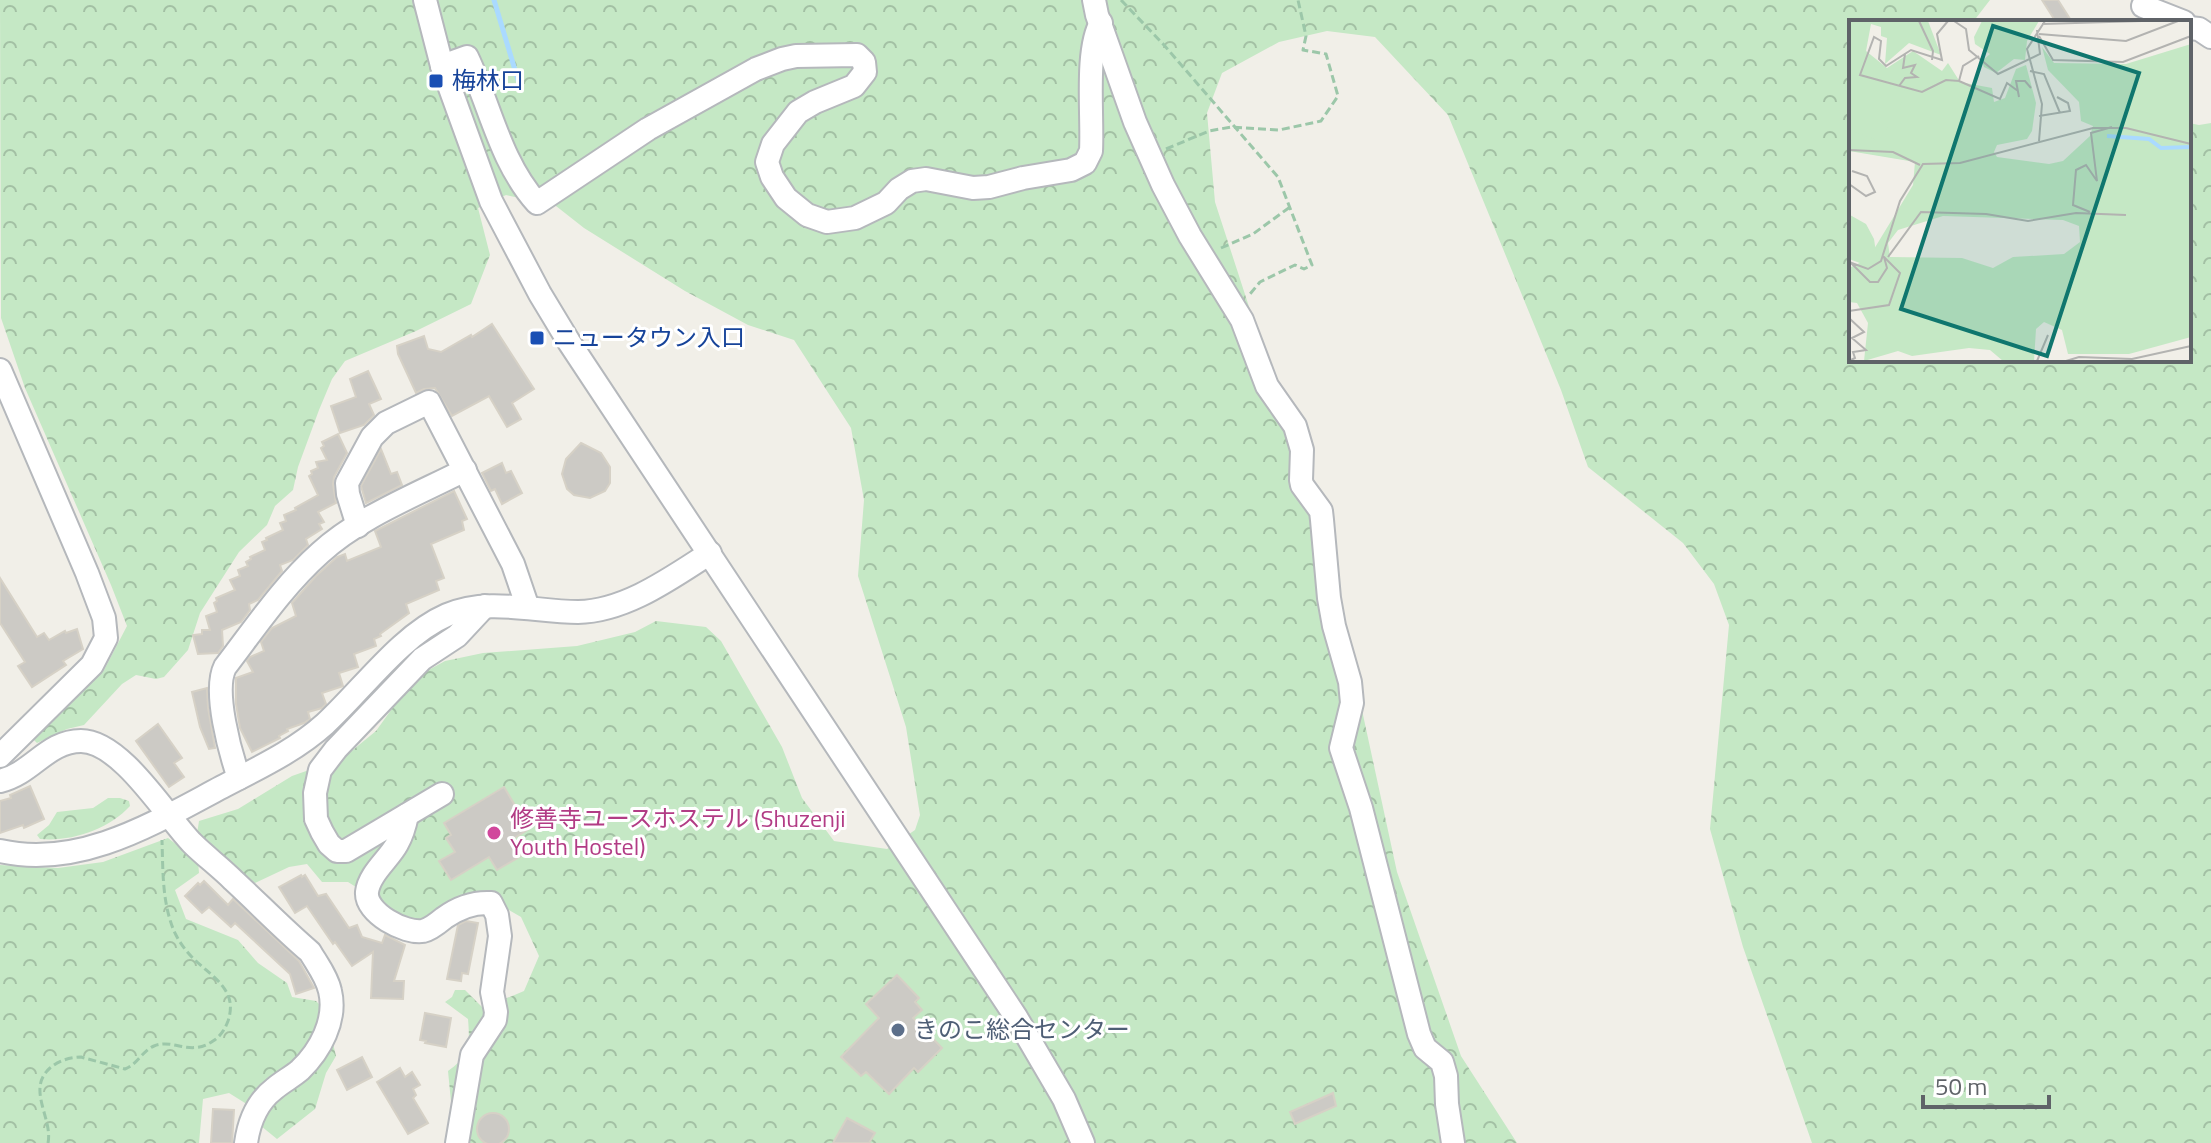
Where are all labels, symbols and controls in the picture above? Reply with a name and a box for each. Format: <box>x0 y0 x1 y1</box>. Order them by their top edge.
inset map <box>1849 20 2191 362</box>
place label: 梅林口 <box>452 62 524 98</box>
marker: 梅林口 <box>427 72 445 90</box>
place label: ニュータウン入口 <box>553 319 745 355</box>
marker: ニュータウン入口 <box>528 329 546 347</box>
place label: 修善寺ユースホステル (Shuzenji Youth Hostel) <box>510 800 845 864</box>
marker: 修善寺ユースホステル (Shuzenji Youth Hostel) <box>485 824 503 842</box>
place label: きのこ総合センター <box>914 1011 1130 1047</box>
marker: きのこ総合センター <box>889 1021 907 1039</box>
scale bar <box>1923 1059 2049 1109</box>
text: 50 m <box>1935 1068 1987 1104</box>

